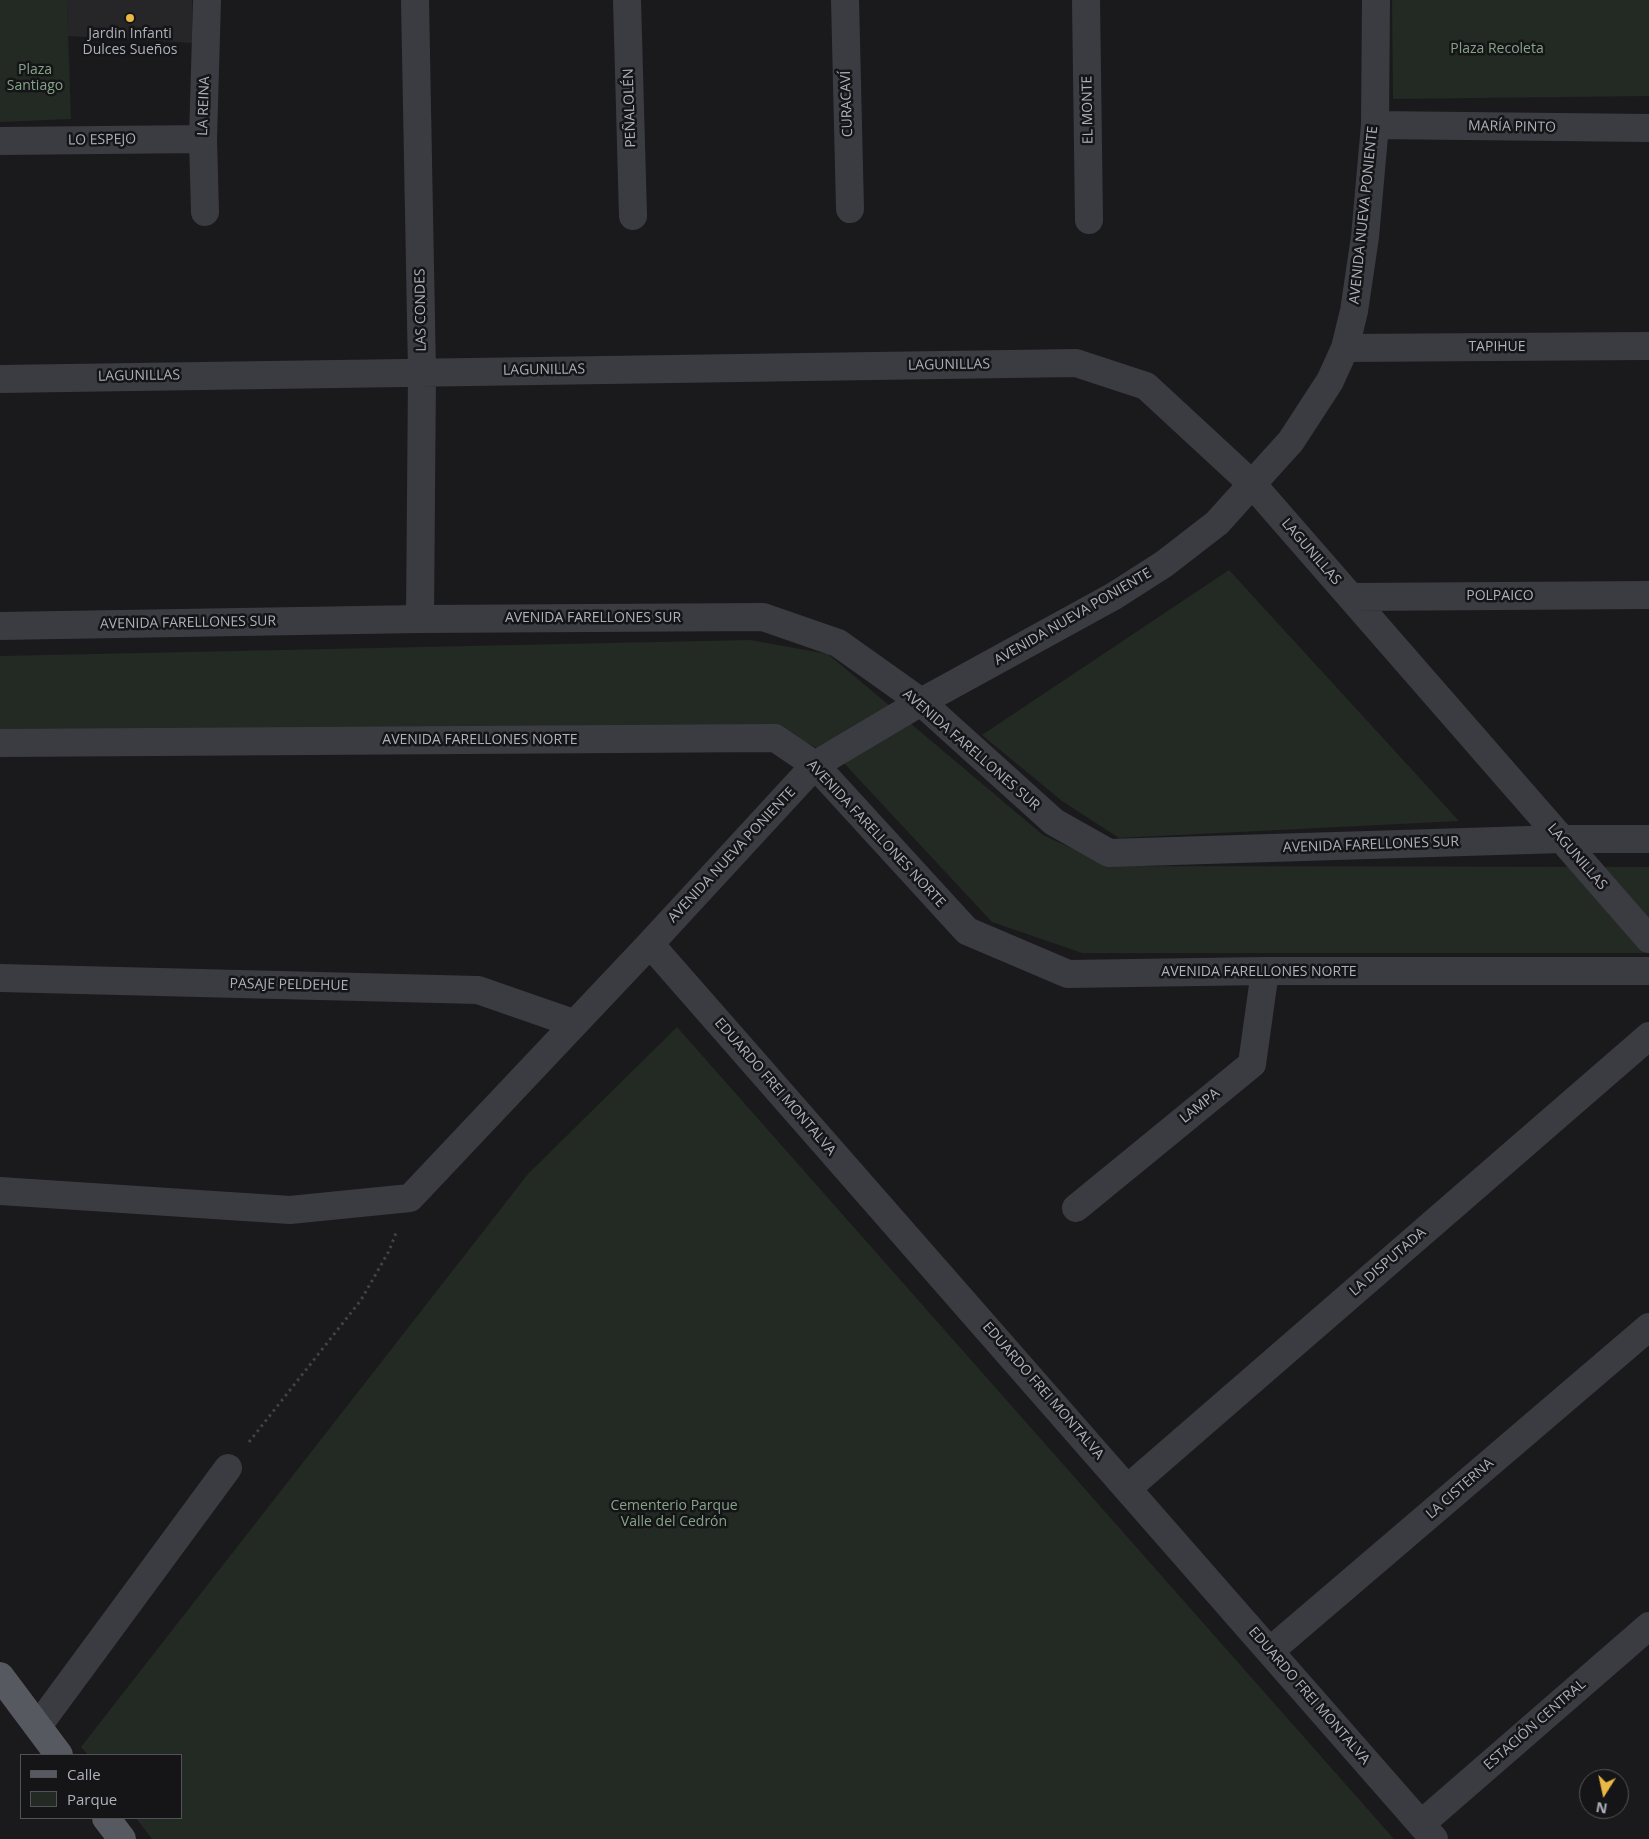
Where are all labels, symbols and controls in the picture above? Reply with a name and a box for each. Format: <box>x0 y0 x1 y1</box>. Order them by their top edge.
marker: Jardin Infanti Dulces Sueños <box>124 12 136 24</box>
place label: Jardin Infanti Dulces Sueños <box>83 26 177 58</box>
park label: Plaza Recoleta <box>1450 41 1544 57</box>
park label: Plaza Santiago <box>7 62 63 94</box>
street label: PEÑALOLÉN <box>620 68 640 148</box>
street label: CURACAVÍ <box>837 71 857 137</box>
street label: LA REINA <box>195 76 213 136</box>
street label: EL MONTE <box>1079 76 1097 144</box>
street label: MARÍA PINTO <box>1468 118 1556 136</box>
street label: AVENIDA NUEVA PONIENTE <box>1346 125 1382 305</box>
street label: LO ESPEJO <box>68 131 136 149</box>
street label: LAS CONDES <box>412 268 430 352</box>
street label: TAPIHUE <box>1468 339 1526 355</box>
street label: LAGUNILLAS <box>908 356 990 374</box>
street label: LAGUNILLAS <box>503 361 585 379</box>
street label: LAGUNILLAS <box>98 367 180 385</box>
street label: LAGUNILLAS <box>1278 515 1344 589</box>
street label: AVENIDA NUEVA PONIENTE <box>991 565 1155 669</box>
street label: POLPAICO <box>1466 588 1534 604</box>
street label: AVENIDA FARELLONES SUR <box>505 610 681 626</box>
street label: AVENIDA FARELLONES SUR <box>100 613 276 633</box>
street label: AVENIDA FARELLONES SUR <box>899 686 1043 814</box>
street label: AVENIDA FARELLONES NORTE <box>382 732 578 748</box>
street label: AVENIDA FARELLONES NORTE <box>803 757 949 911</box>
street label: AVENIDA NUEVA PONIENTE <box>665 784 799 926</box>
street label: LAGUNILLAS <box>1544 820 1610 894</box>
street label: AVENIDA FARELLONES SUR <box>1283 834 1459 856</box>
street label: AVENIDA FARELLONES NORTE <box>1161 964 1357 980</box>
street label: PASAJE PELDEHUE <box>229 976 349 994</box>
street label: EDUARDO FREI MONTALVA <box>711 1015 839 1159</box>
street label: LAMPA <box>1177 1085 1223 1127</box>
street label: LA DISPUTADA <box>1346 1224 1430 1300</box>
street label: EDUARDO FREI MONTALVA <box>979 1319 1107 1463</box>
street label: LA CISTERNA <box>1423 1455 1497 1523</box>
park label: Cementerio Parque Valle del Cedrón <box>610 1498 738 1530</box>
street label: EDUARDO FREI MONTALVA <box>1245 1624 1373 1768</box>
street label: ESTACIÓN CENTRAL <box>1481 1676 1589 1774</box>
legend <box>20 1754 182 1819</box>
text: Calle <box>67 1764 101 1784</box>
north arrow <box>1579 1769 1629 1819</box>
text: Parque <box>67 1789 117 1809</box>
text: N <box>1594 1798 1609 1819</box>

